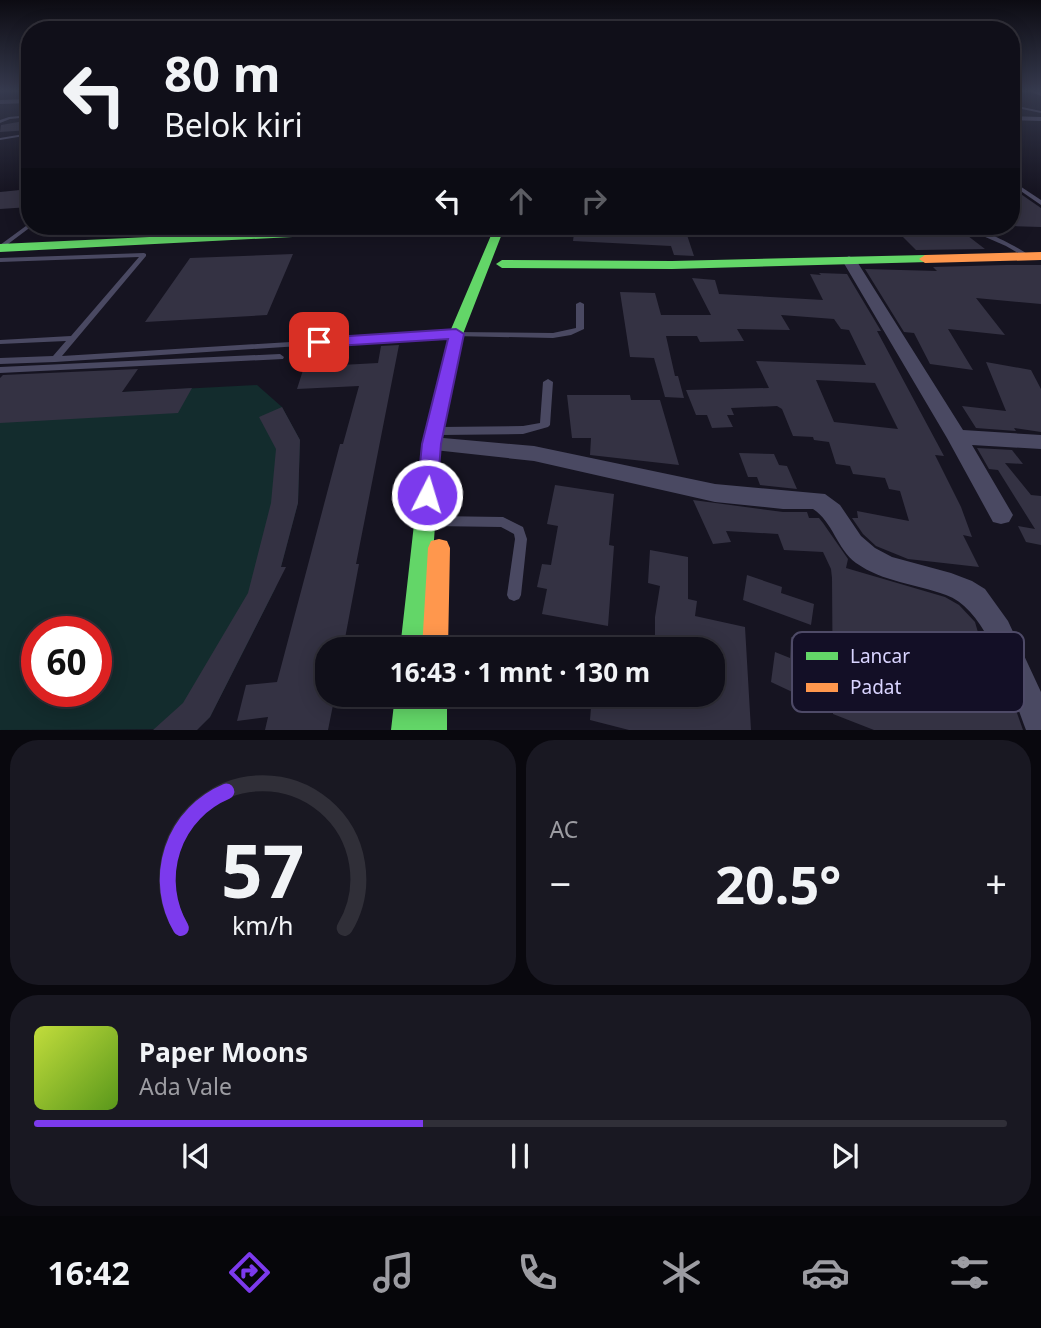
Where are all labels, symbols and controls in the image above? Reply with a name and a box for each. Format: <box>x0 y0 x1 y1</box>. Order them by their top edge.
text: 80 m <box>164 40 281 106</box>
icon: left <box>49 49 140 140</box>
text: Belok kiri <box>164 103 303 146</box>
icon: left <box>429 182 467 220</box>
icon: ahead <box>502 182 540 220</box>
icon: right <box>575 182 613 220</box>
pin <box>289 312 349 372</box>
icon: arrive <box>300 323 338 361</box>
position arrow <box>390 458 464 532</box>
speed limit sign: 60 <box>21 616 112 707</box>
legend <box>792 632 1024 712</box>
text: Lancar <box>850 643 910 669</box>
text: 16:43 · 1 mnt · 130 m <box>390 654 650 690</box>
text: Padat <box>850 674 901 700</box>
text: AC <box>550 813 578 845</box>
text: 57 <box>221 821 304 920</box>
text: 20.5° <box>715 848 841 919</box>
text: − <box>550 857 571 909</box>
text: + <box>985 857 1007 909</box>
text: km/h <box>232 908 294 942</box>
text: Paper Moons <box>139 1034 308 1070</box>
text: Ada Vale <box>139 1070 232 1102</box>
icon: previous <box>177 1137 215 1175</box>
icon: pause <box>501 1137 539 1175</box>
icon: next <box>826 1137 864 1175</box>
icon: directions <box>225 1248 274 1297</box>
icon: music <box>369 1248 418 1297</box>
icon: phone <box>513 1248 562 1297</box>
icon: climate <box>657 1248 706 1297</box>
icon: car <box>801 1248 850 1297</box>
icon: filters <box>945 1248 994 1297</box>
text: 16:42 <box>47 1251 130 1294</box>

